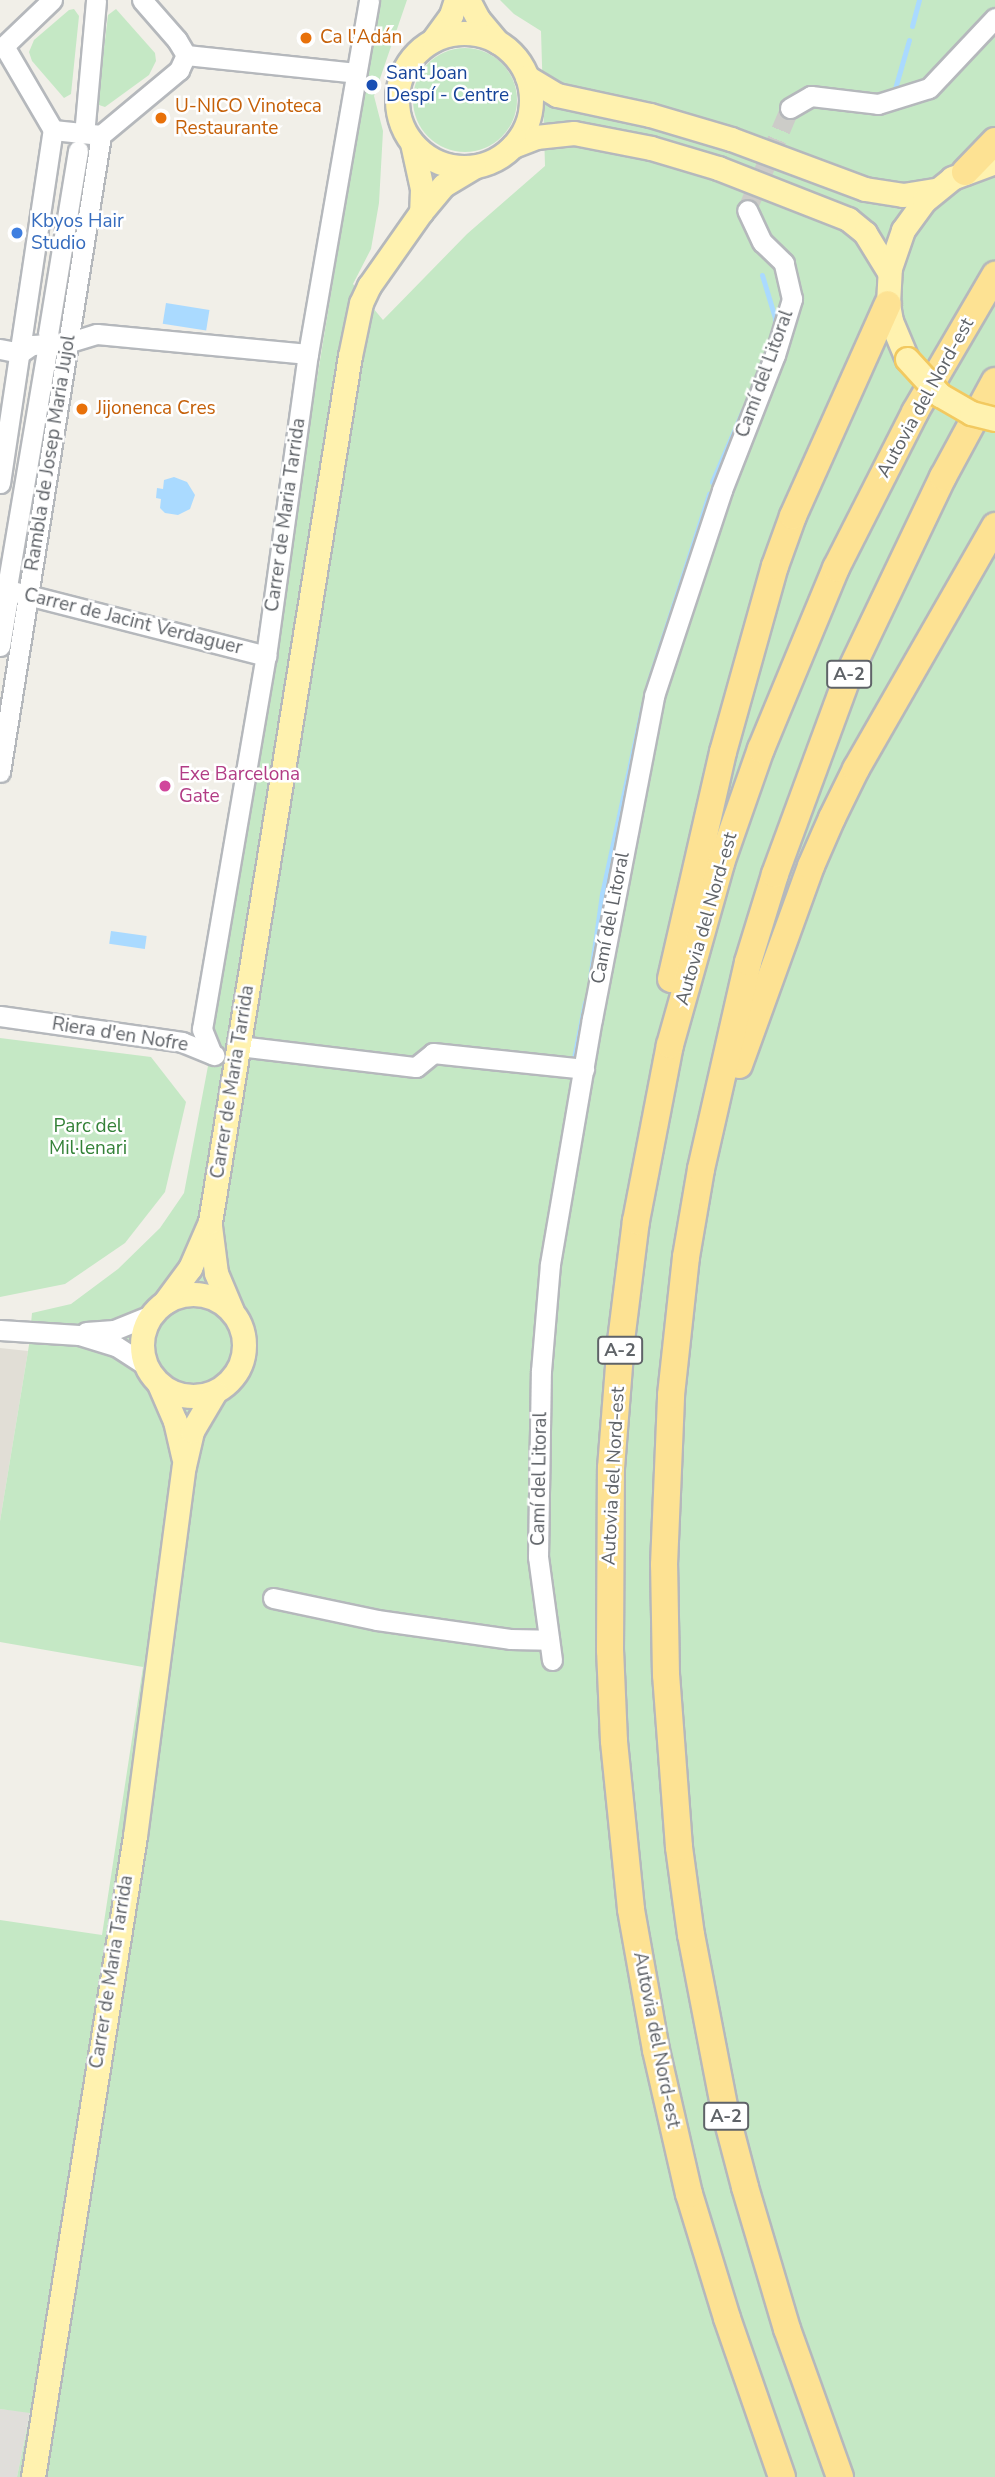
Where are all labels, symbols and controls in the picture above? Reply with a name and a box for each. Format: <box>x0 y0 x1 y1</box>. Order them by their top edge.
place label: Ca l'Adán <box>320 27 402 49</box>
marker: Ca l'Adán <box>298 30 314 46</box>
place label: Sant Joan Despí - Centre <box>386 63 509 107</box>
marker: Sant Joan Despí - Centre <box>364 77 380 93</box>
place label: U-NICO Vinoteca Restaurante <box>175 96 322 140</box>
marker: U-NICO Vinoteca Restaurante <box>153 110 169 126</box>
place label: Kbyos Hair Studio <box>31 211 124 255</box>
marker: Kbyos Hair Studio <box>9 225 25 241</box>
street label: Camí del Litoral <box>731 307 799 441</box>
street label: Autovia del Nord-est <box>873 314 979 482</box>
street label: Rambla de Josep Maria Jujol <box>21 333 81 573</box>
place label: Jijonenca Cres <box>96 398 216 420</box>
marker: Jijonenca Cres <box>74 401 90 417</box>
street label: Carrer de Maria Tarrida <box>261 417 311 613</box>
street label: Carrer de Jacint Verdaguer <box>21 584 245 660</box>
road number: A-2 <box>824 660 874 688</box>
place label: Exe Barcelona Gate <box>179 764 300 808</box>
marker: Exe Barcelona Gate <box>157 778 173 794</box>
street label: Autovia del Nord-est <box>671 830 743 1008</box>
street label: Camí del Litoral <box>587 850 635 986</box>
street label: Carrer de Maria Tarrida <box>206 984 260 1180</box>
street label: Riera d'en Nofre <box>50 1013 190 1057</box>
park label: Parc del Mil·lenari <box>49 1116 127 1160</box>
road number: A-2 <box>596 1336 644 1364</box>
street label: Autovia del Nord-est <box>598 1386 630 1566</box>
street label: Camí del Litoral <box>527 1412 553 1546</box>
street label: Carrer de Maria Tarrida <box>85 1874 139 2070</box>
street label: Autovia del Nord-est <box>628 1950 684 2130</box>
road number: A-2 <box>702 2102 750 2130</box>

